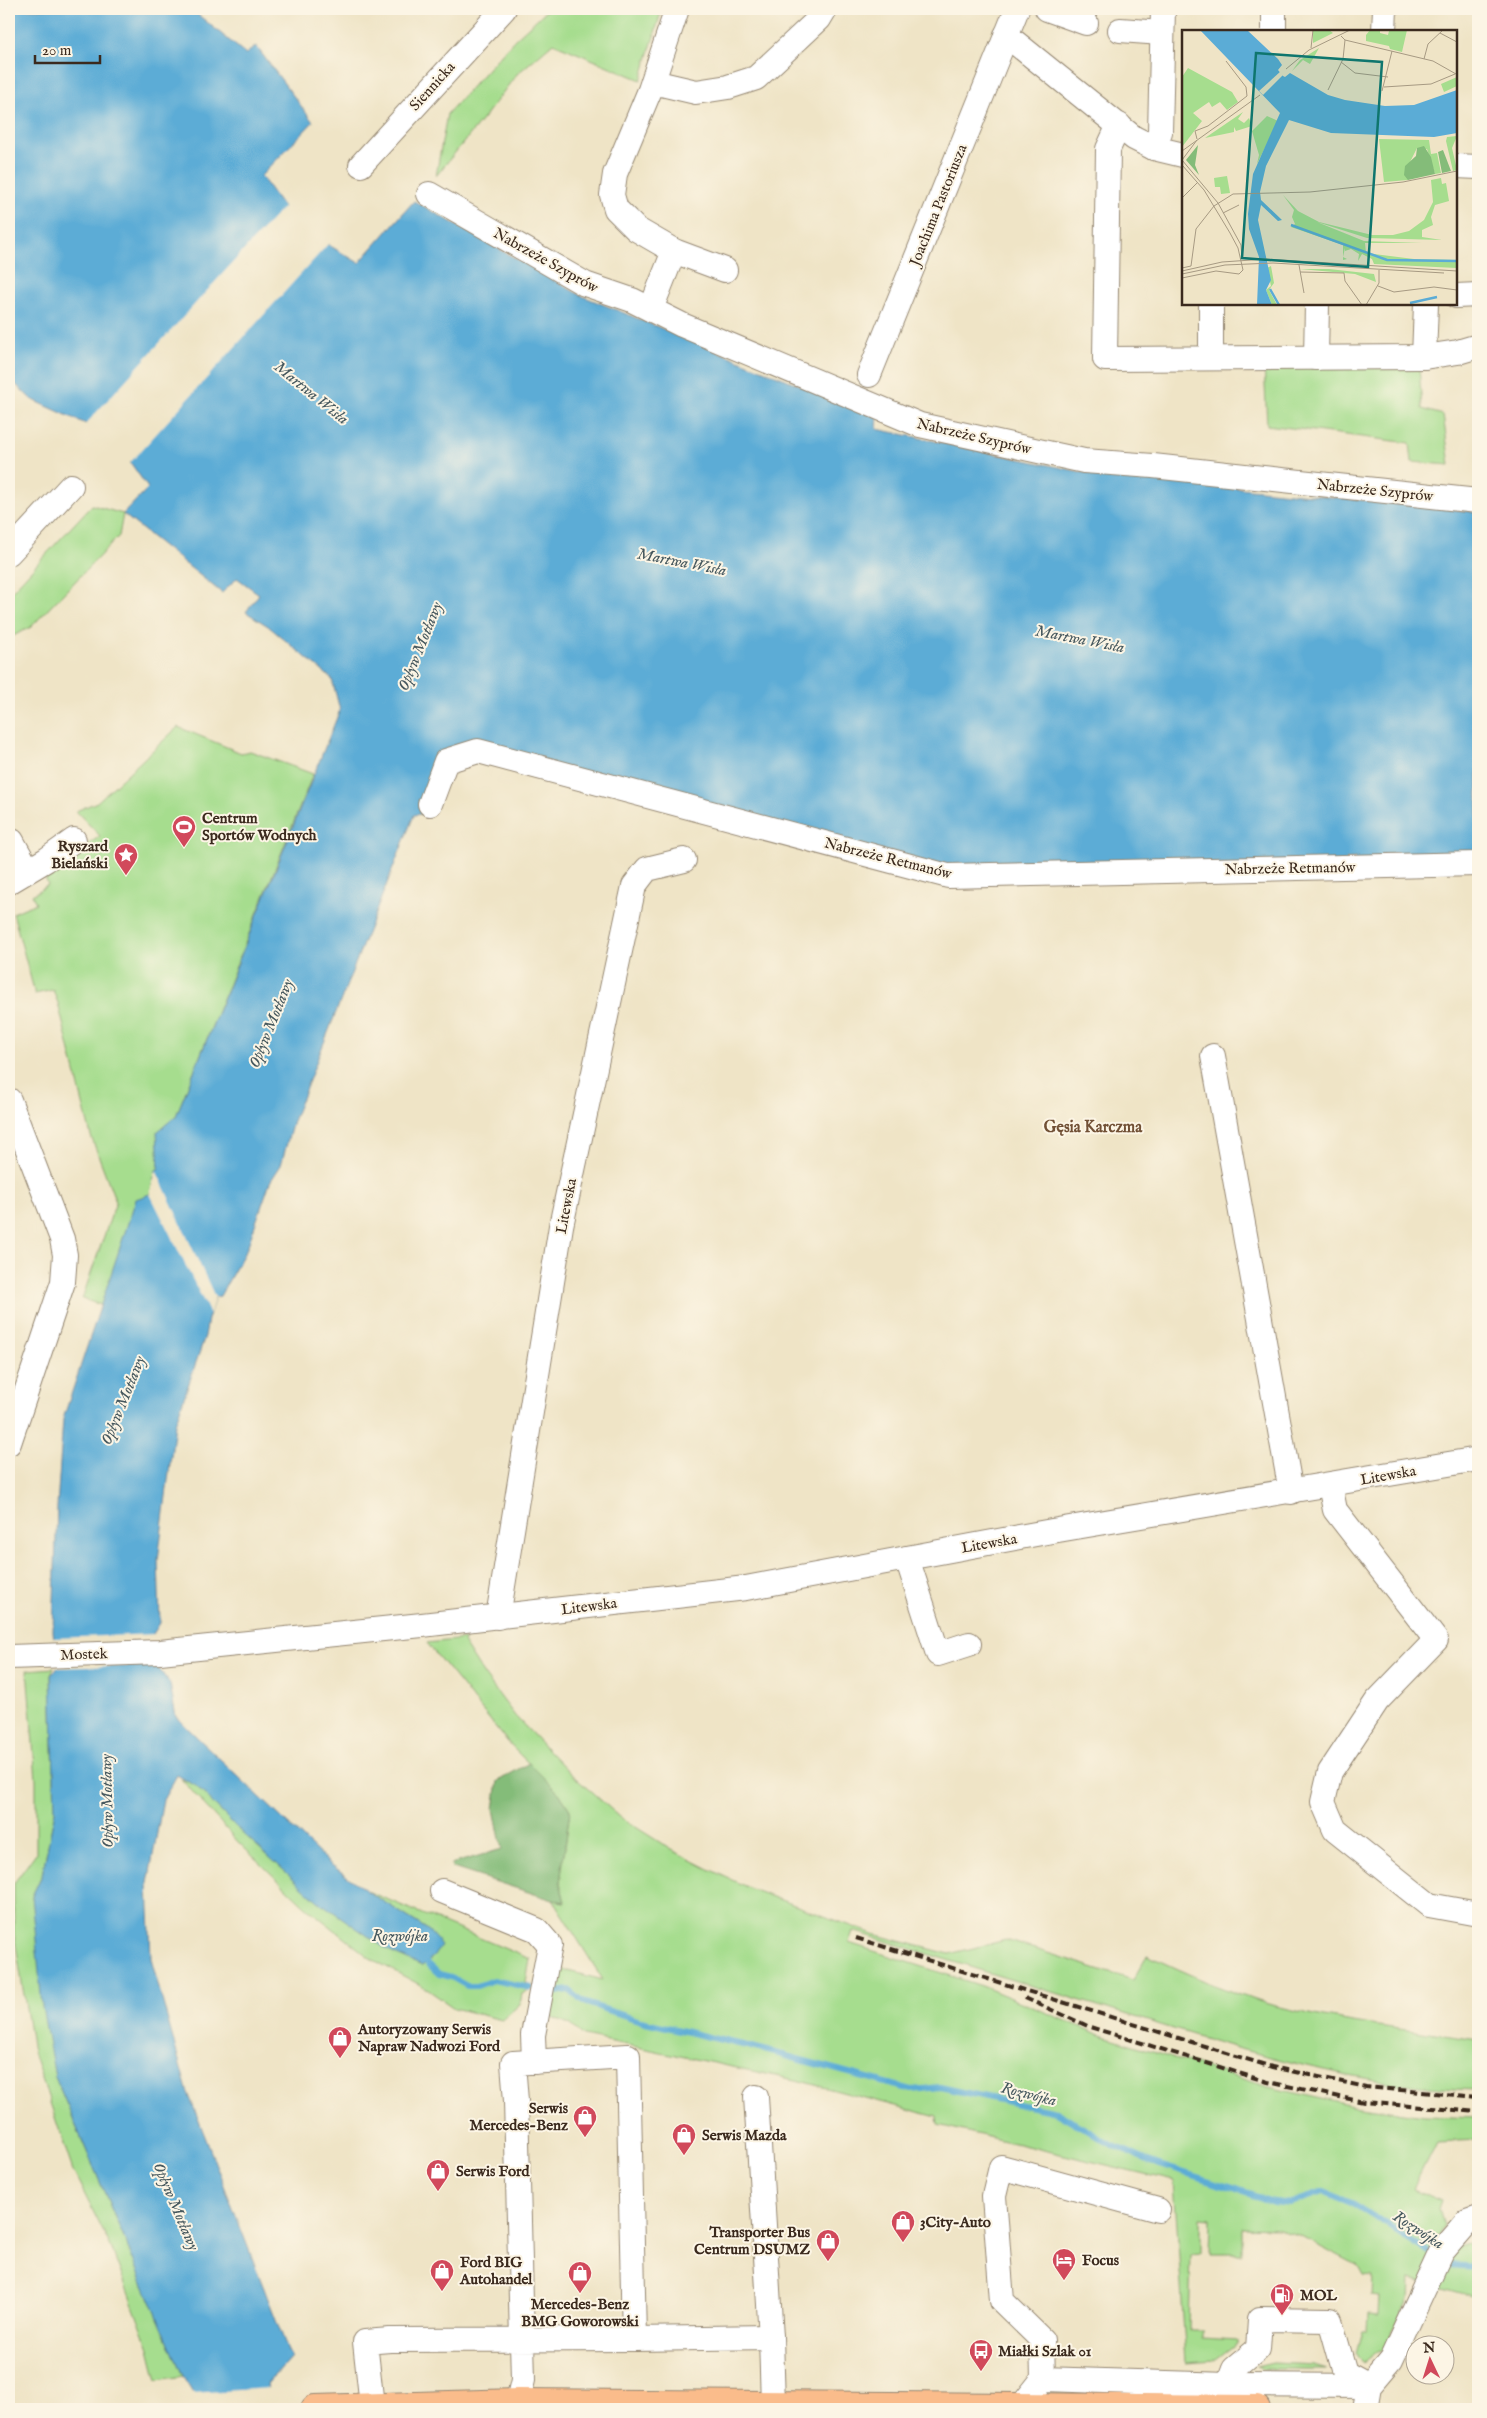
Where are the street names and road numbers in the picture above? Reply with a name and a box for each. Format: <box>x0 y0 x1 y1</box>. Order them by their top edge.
street label: Siennicka <box>405 58 460 115</box>
street label: Joachima Pastoriusza <box>905 141 972 271</box>
street label: Nabrzeże Szyprów <box>490 224 602 298</box>
street label: Nabrzeże Szyprów <box>915 414 1034 459</box>
street label: Nabrzeże Szyprów <box>1316 475 1435 506</box>
street label: Nabrzeże Retmanów <box>822 833 955 884</box>
street label: Nabrzeże Retmanów <box>1225 858 1357 879</box>
street label: Litewska <box>552 1176 581 1236</box>
street label: Litewska <box>1359 1461 1418 1490</box>
street label: Litewska <box>960 1529 1019 1558</box>
street label: Litewska <box>560 1594 619 1619</box>
street label: Mostek <box>60 1644 109 1665</box>

